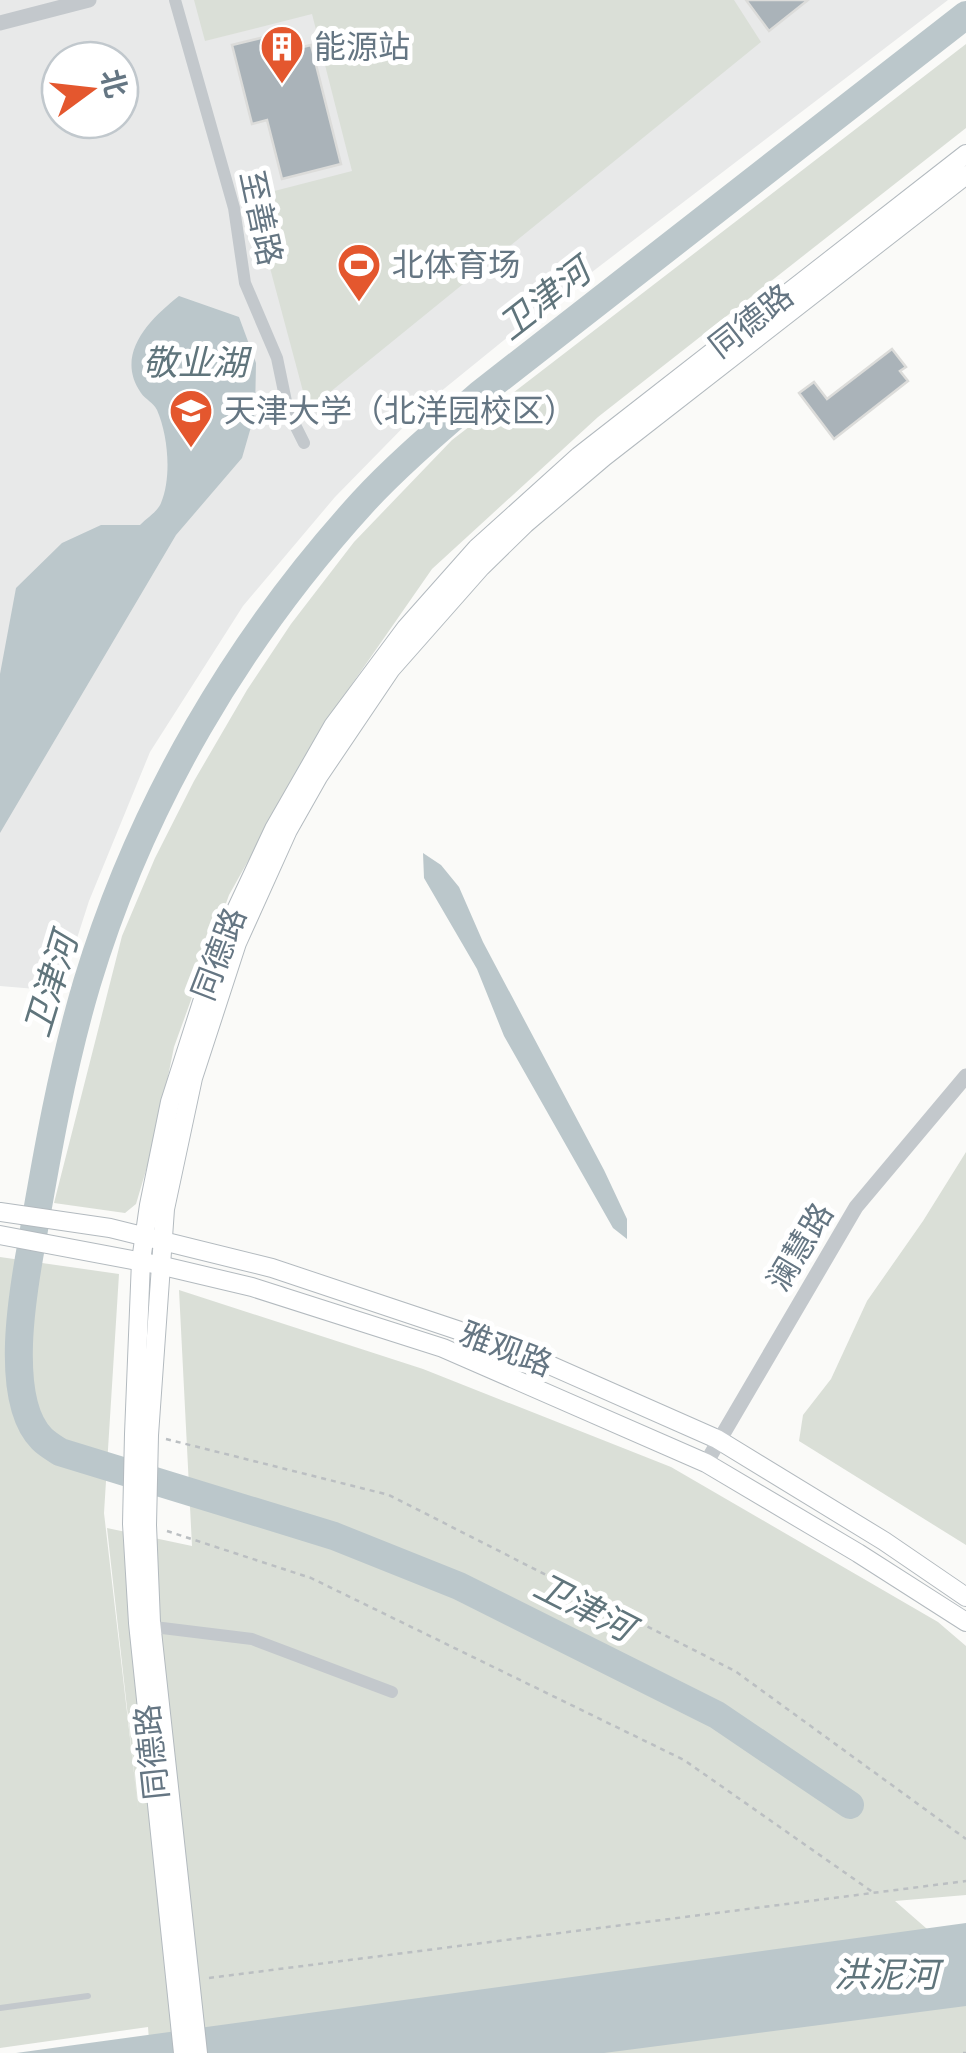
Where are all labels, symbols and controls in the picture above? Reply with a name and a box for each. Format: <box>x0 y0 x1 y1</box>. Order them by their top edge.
building icon: 能源站 <box>259 24 305 85</box>
place label: 能源站 <box>314 28 410 65</box>
north arrow <box>40 40 140 140</box>
text: 北 <box>95 66 134 101</box>
street label: 至善路 <box>233 167 290 269</box>
sports icon: 北体育场 <box>336 242 382 303</box>
place label: 北体育场 <box>392 246 520 283</box>
water label: 卫津河 <box>490 246 602 347</box>
street label: 同德路 <box>701 276 800 365</box>
water label: 敬业湖 <box>142 342 252 383</box>
school or university icon: 天津大学（北洋园校区） <box>168 388 214 449</box>
place label: 天津大学（北洋园校区） <box>224 392 576 429</box>
street label: 同德路 <box>184 902 253 1005</box>
water label: 卫津河 <box>16 923 87 1041</box>
street label: 澜慧路 <box>759 1196 840 1297</box>
street label: 雅观路 <box>455 1314 558 1383</box>
water label: 卫津河 <box>528 1564 646 1651</box>
street label: 同德路 <box>128 1702 175 1802</box>
water label: 洪泥河 <box>833 1954 944 1995</box>

